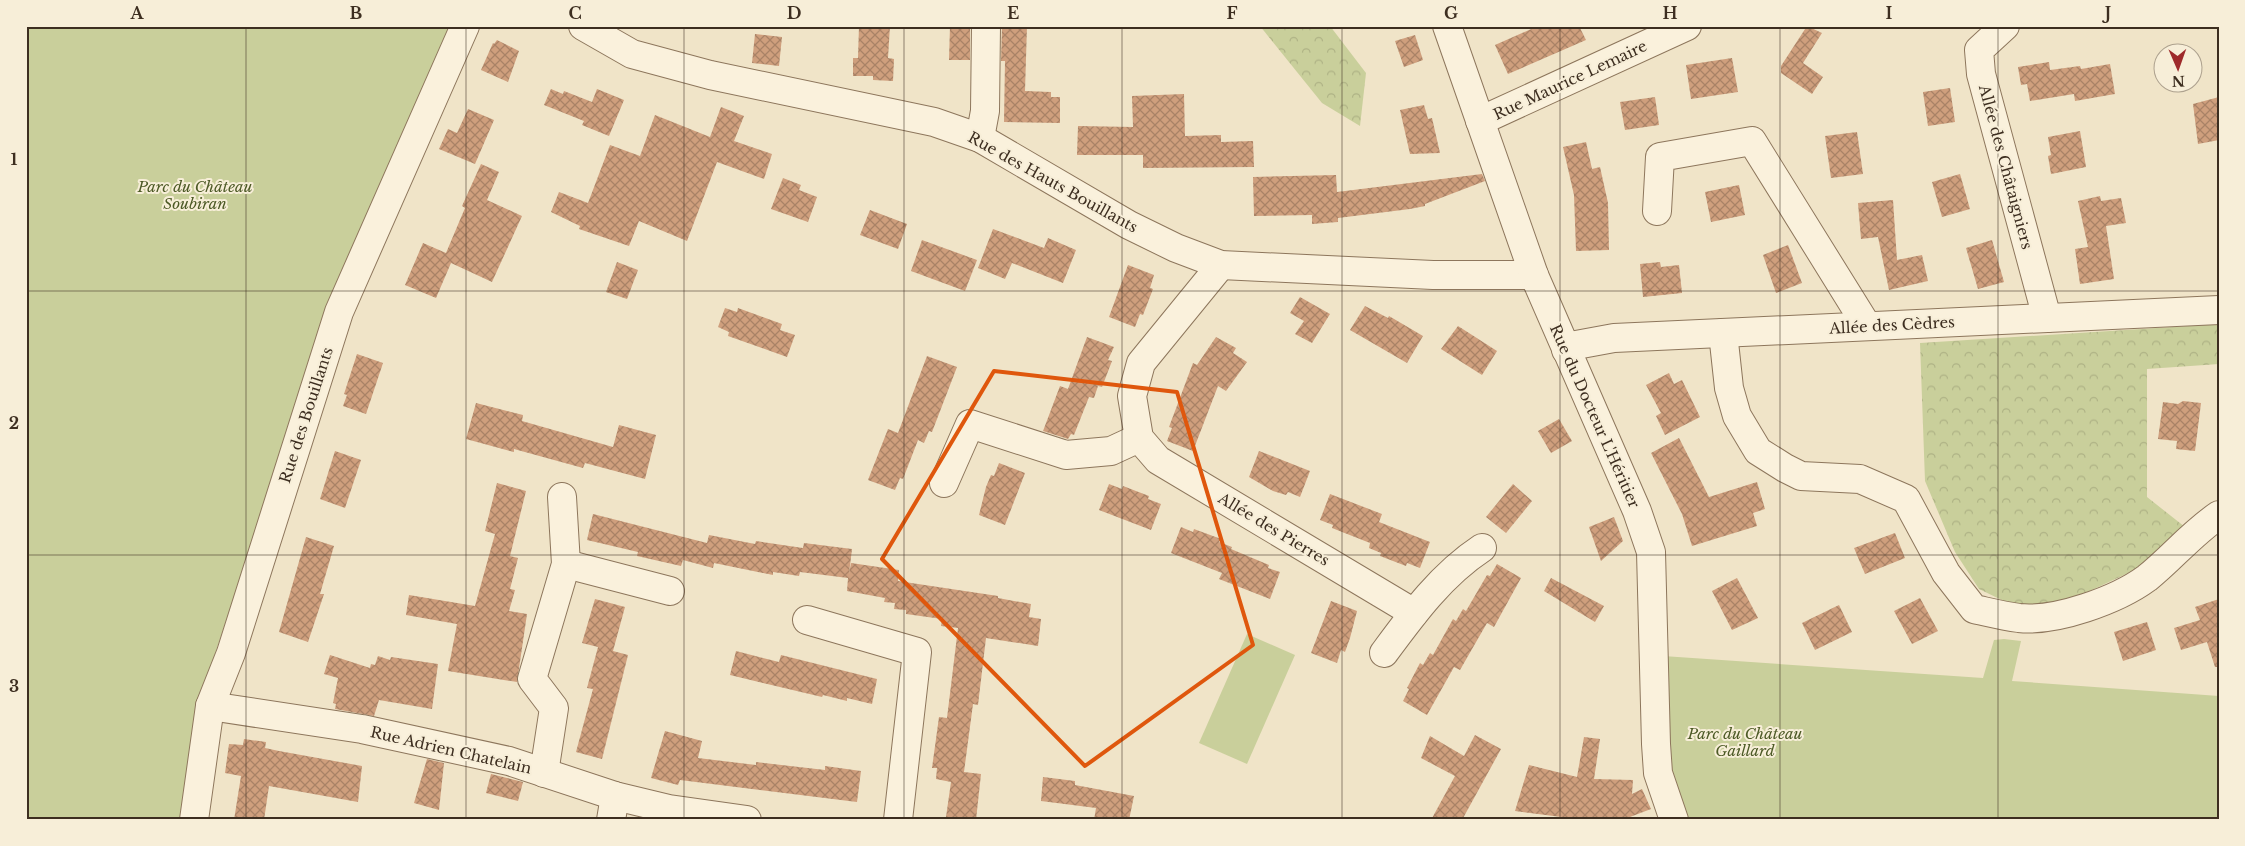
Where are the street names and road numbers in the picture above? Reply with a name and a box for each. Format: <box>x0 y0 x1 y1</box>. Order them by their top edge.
street label: Rue Maurice Lemaire <box>1490 36 1650 124</box>
street label: Allée des Châtaigniers <box>1975 82 2037 251</box>
street label: Rue des Hauts Bouillants <box>965 127 1141 237</box>
street label: Allée des Cèdres <box>1828 312 1956 338</box>
street label: Rue du Docteur L'Héritier <box>1546 321 1645 512</box>
street label: Rue des Bouillants <box>275 344 337 485</box>
street label: Allée des Pierres <box>1214 488 1333 570</box>
street label: Rue Adrien Chatelain <box>369 722 533 778</box>

